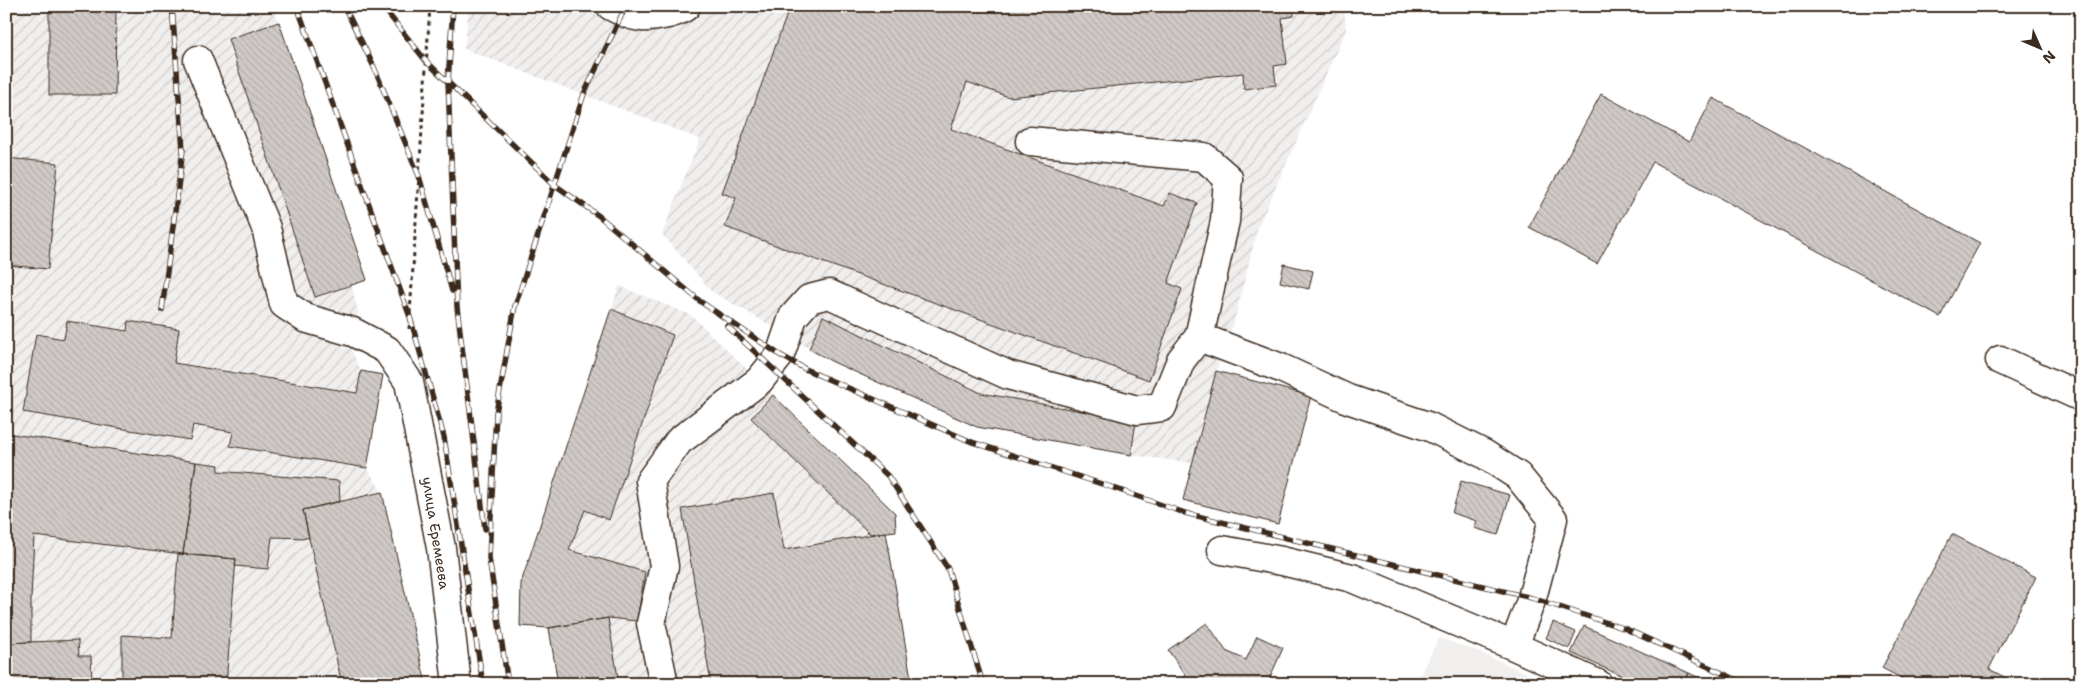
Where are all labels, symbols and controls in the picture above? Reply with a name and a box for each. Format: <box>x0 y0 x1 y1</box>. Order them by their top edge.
north arrow <box>2014 22 2064 72</box>
text: N <box>2039 47 2059 67</box>
street label: улица Еремеева <box>418 475 454 591</box>

